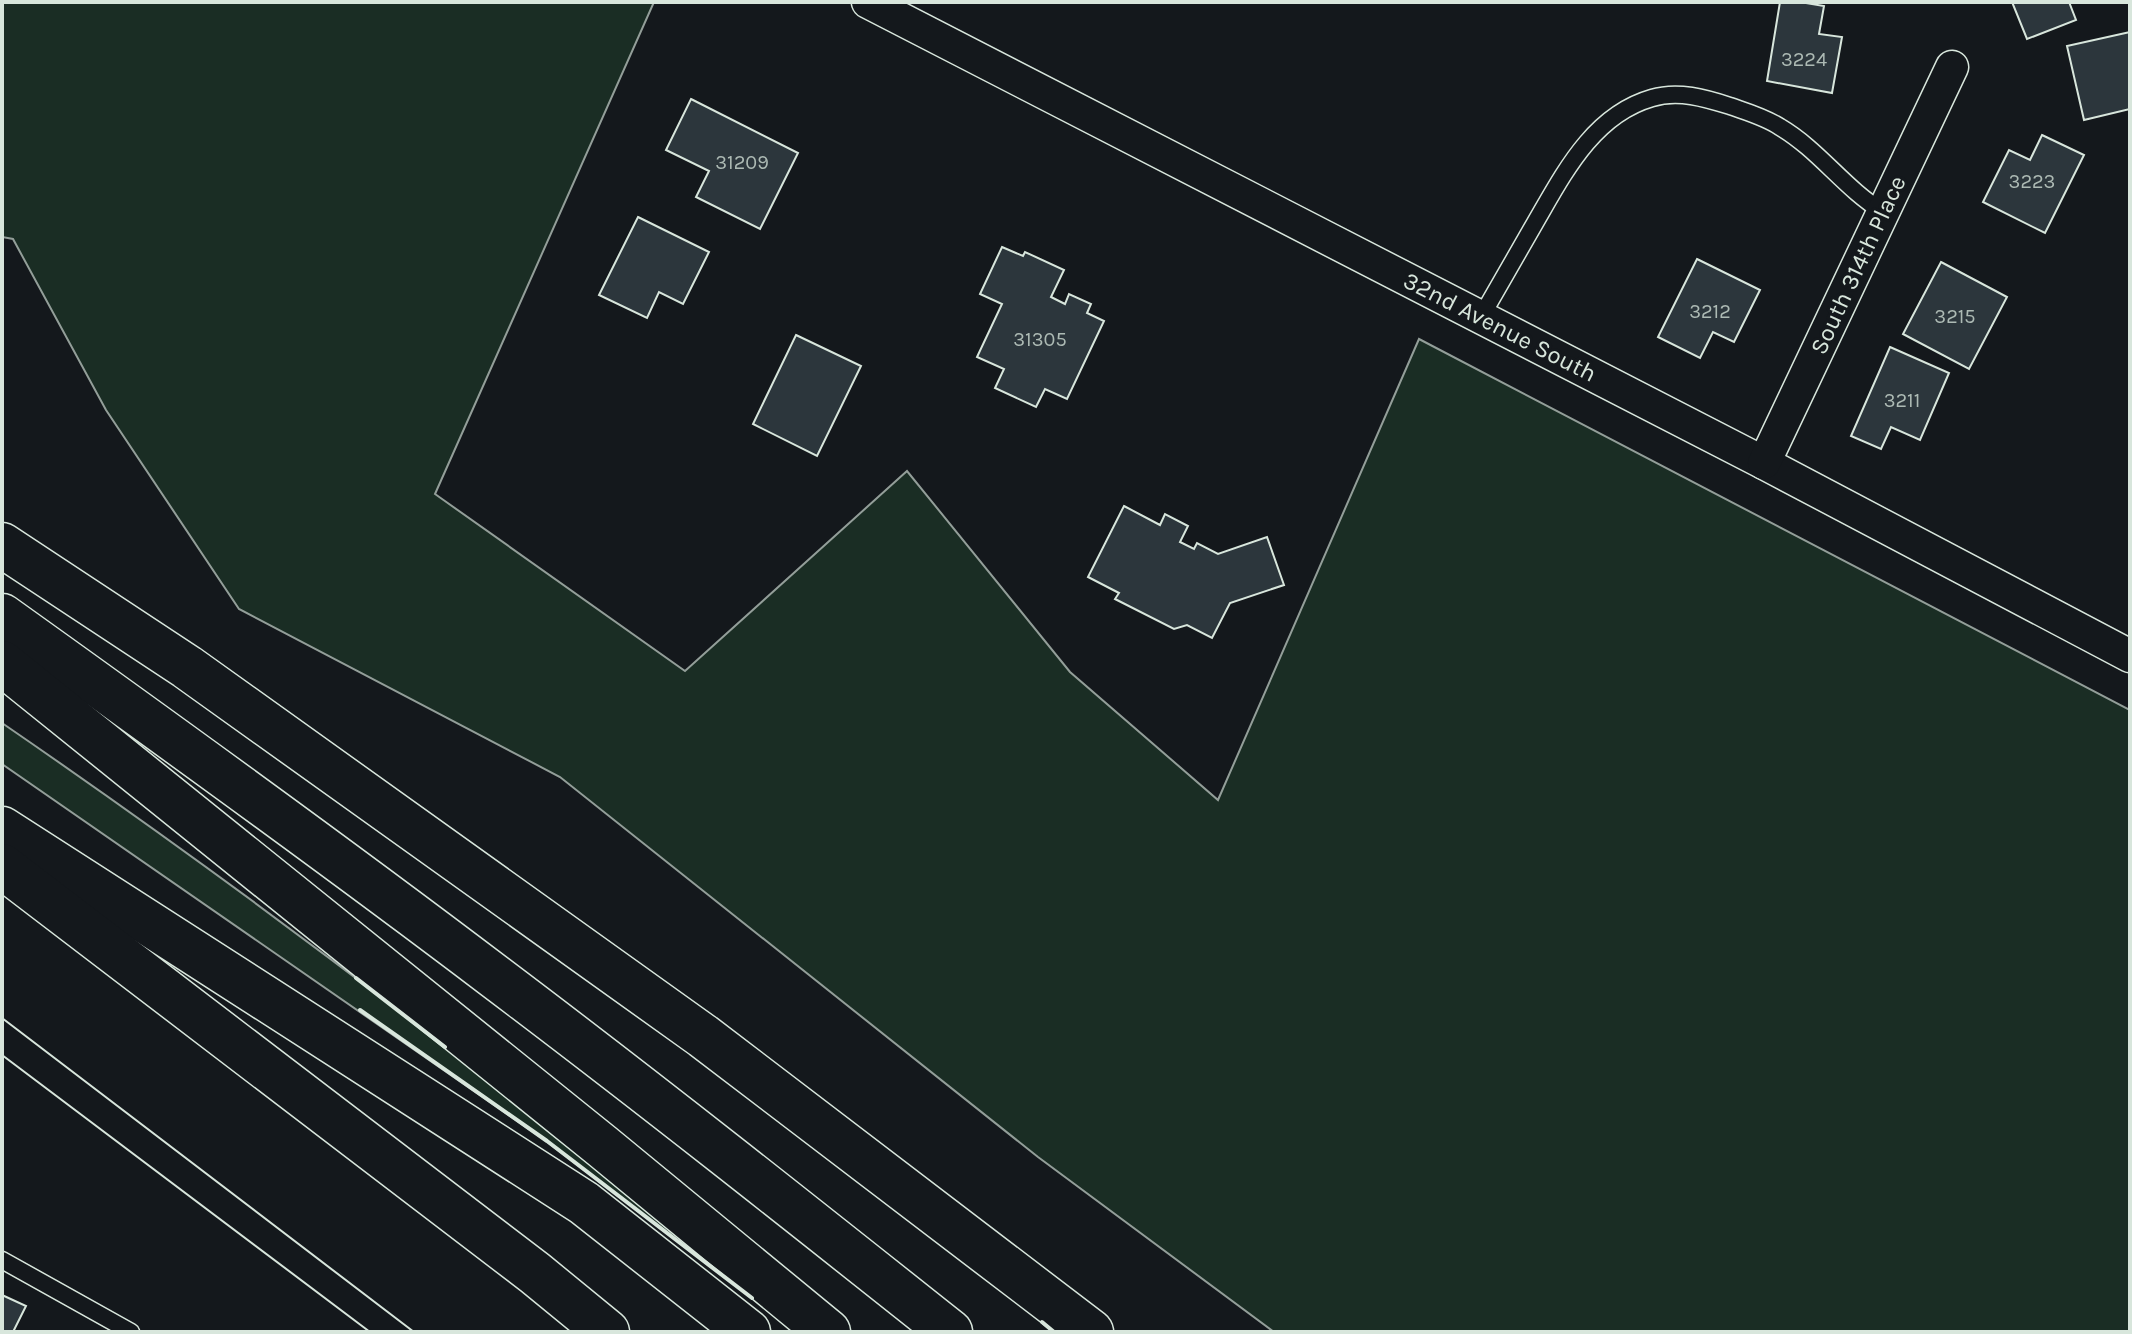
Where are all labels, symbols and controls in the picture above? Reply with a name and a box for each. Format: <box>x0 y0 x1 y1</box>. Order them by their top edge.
house number: 3224 <box>1781 48 1827 71</box>
house number: 31209 <box>715 151 769 174</box>
house number: 3223 <box>2009 170 2055 193</box>
street label: South 314th Place <box>1804 171 1912 359</box>
street label: 32nd Avenue South <box>1399 266 1601 388</box>
house number: 3212 <box>1689 300 1731 323</box>
house number: 3215 <box>1934 305 1976 328</box>
house number: 31305 <box>1013 328 1067 351</box>
house number: 3211 <box>1884 389 1920 412</box>

